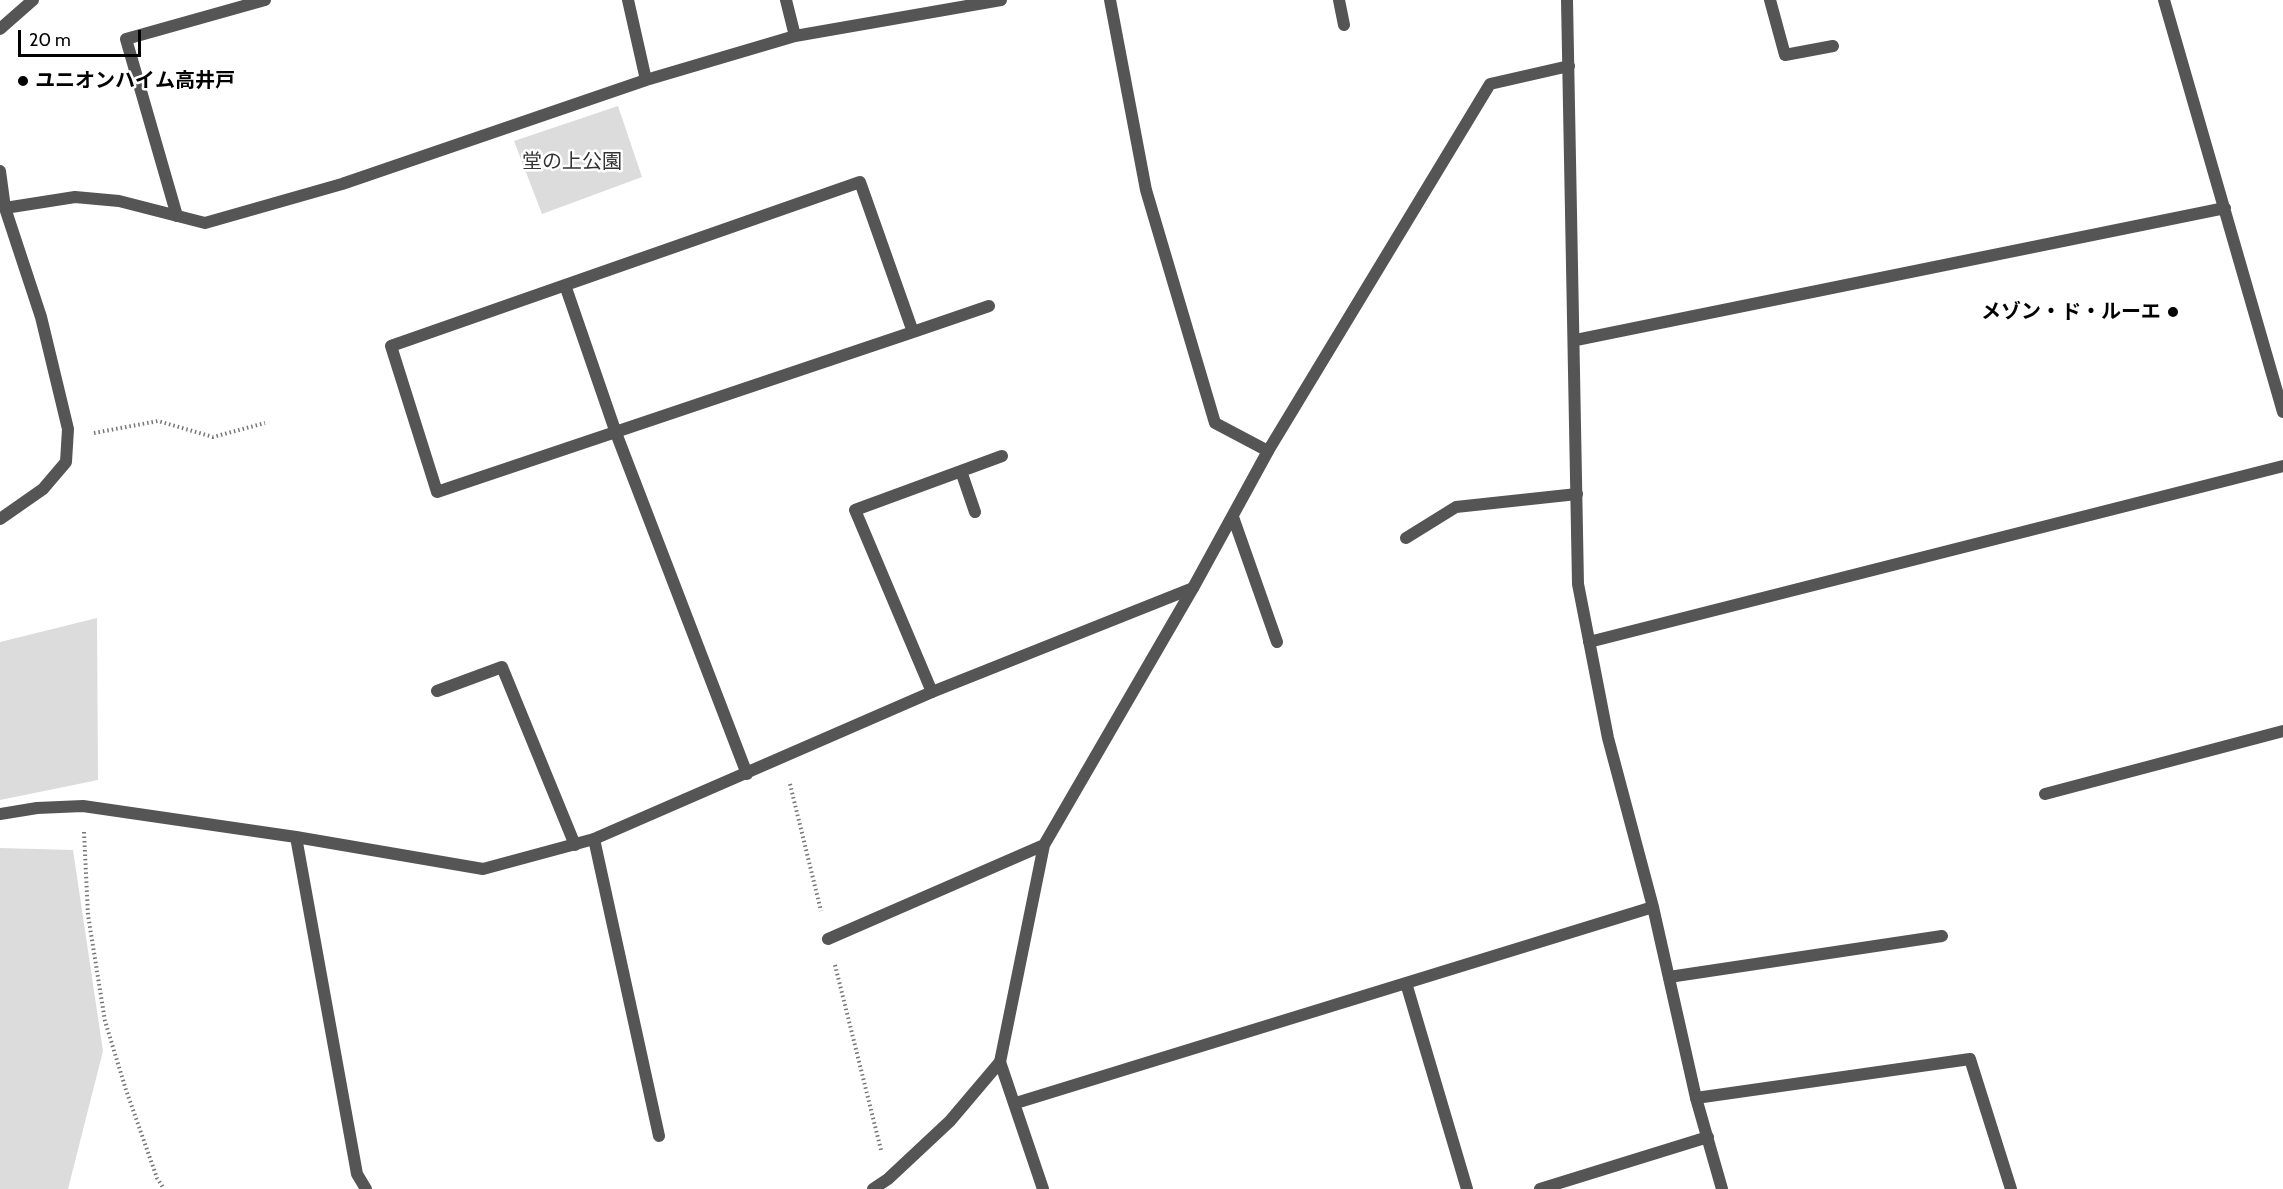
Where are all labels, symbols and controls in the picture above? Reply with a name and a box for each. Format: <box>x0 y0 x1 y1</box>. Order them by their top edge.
scale bar <box>21 18 144 56</box>
text: 20 m <box>29 29 71 51</box>
place label: ユニオンハイム高井戸 <box>35 69 235 93</box>
marker: ユニオンハイム高井戸 <box>16 74 30 88</box>
park label: 堂の上公園 <box>522 150 622 174</box>
place label: メゾン・ド・ルーエ <box>1981 300 2161 324</box>
marker: メゾン・ド・ルーエ <box>2166 305 2180 319</box>

